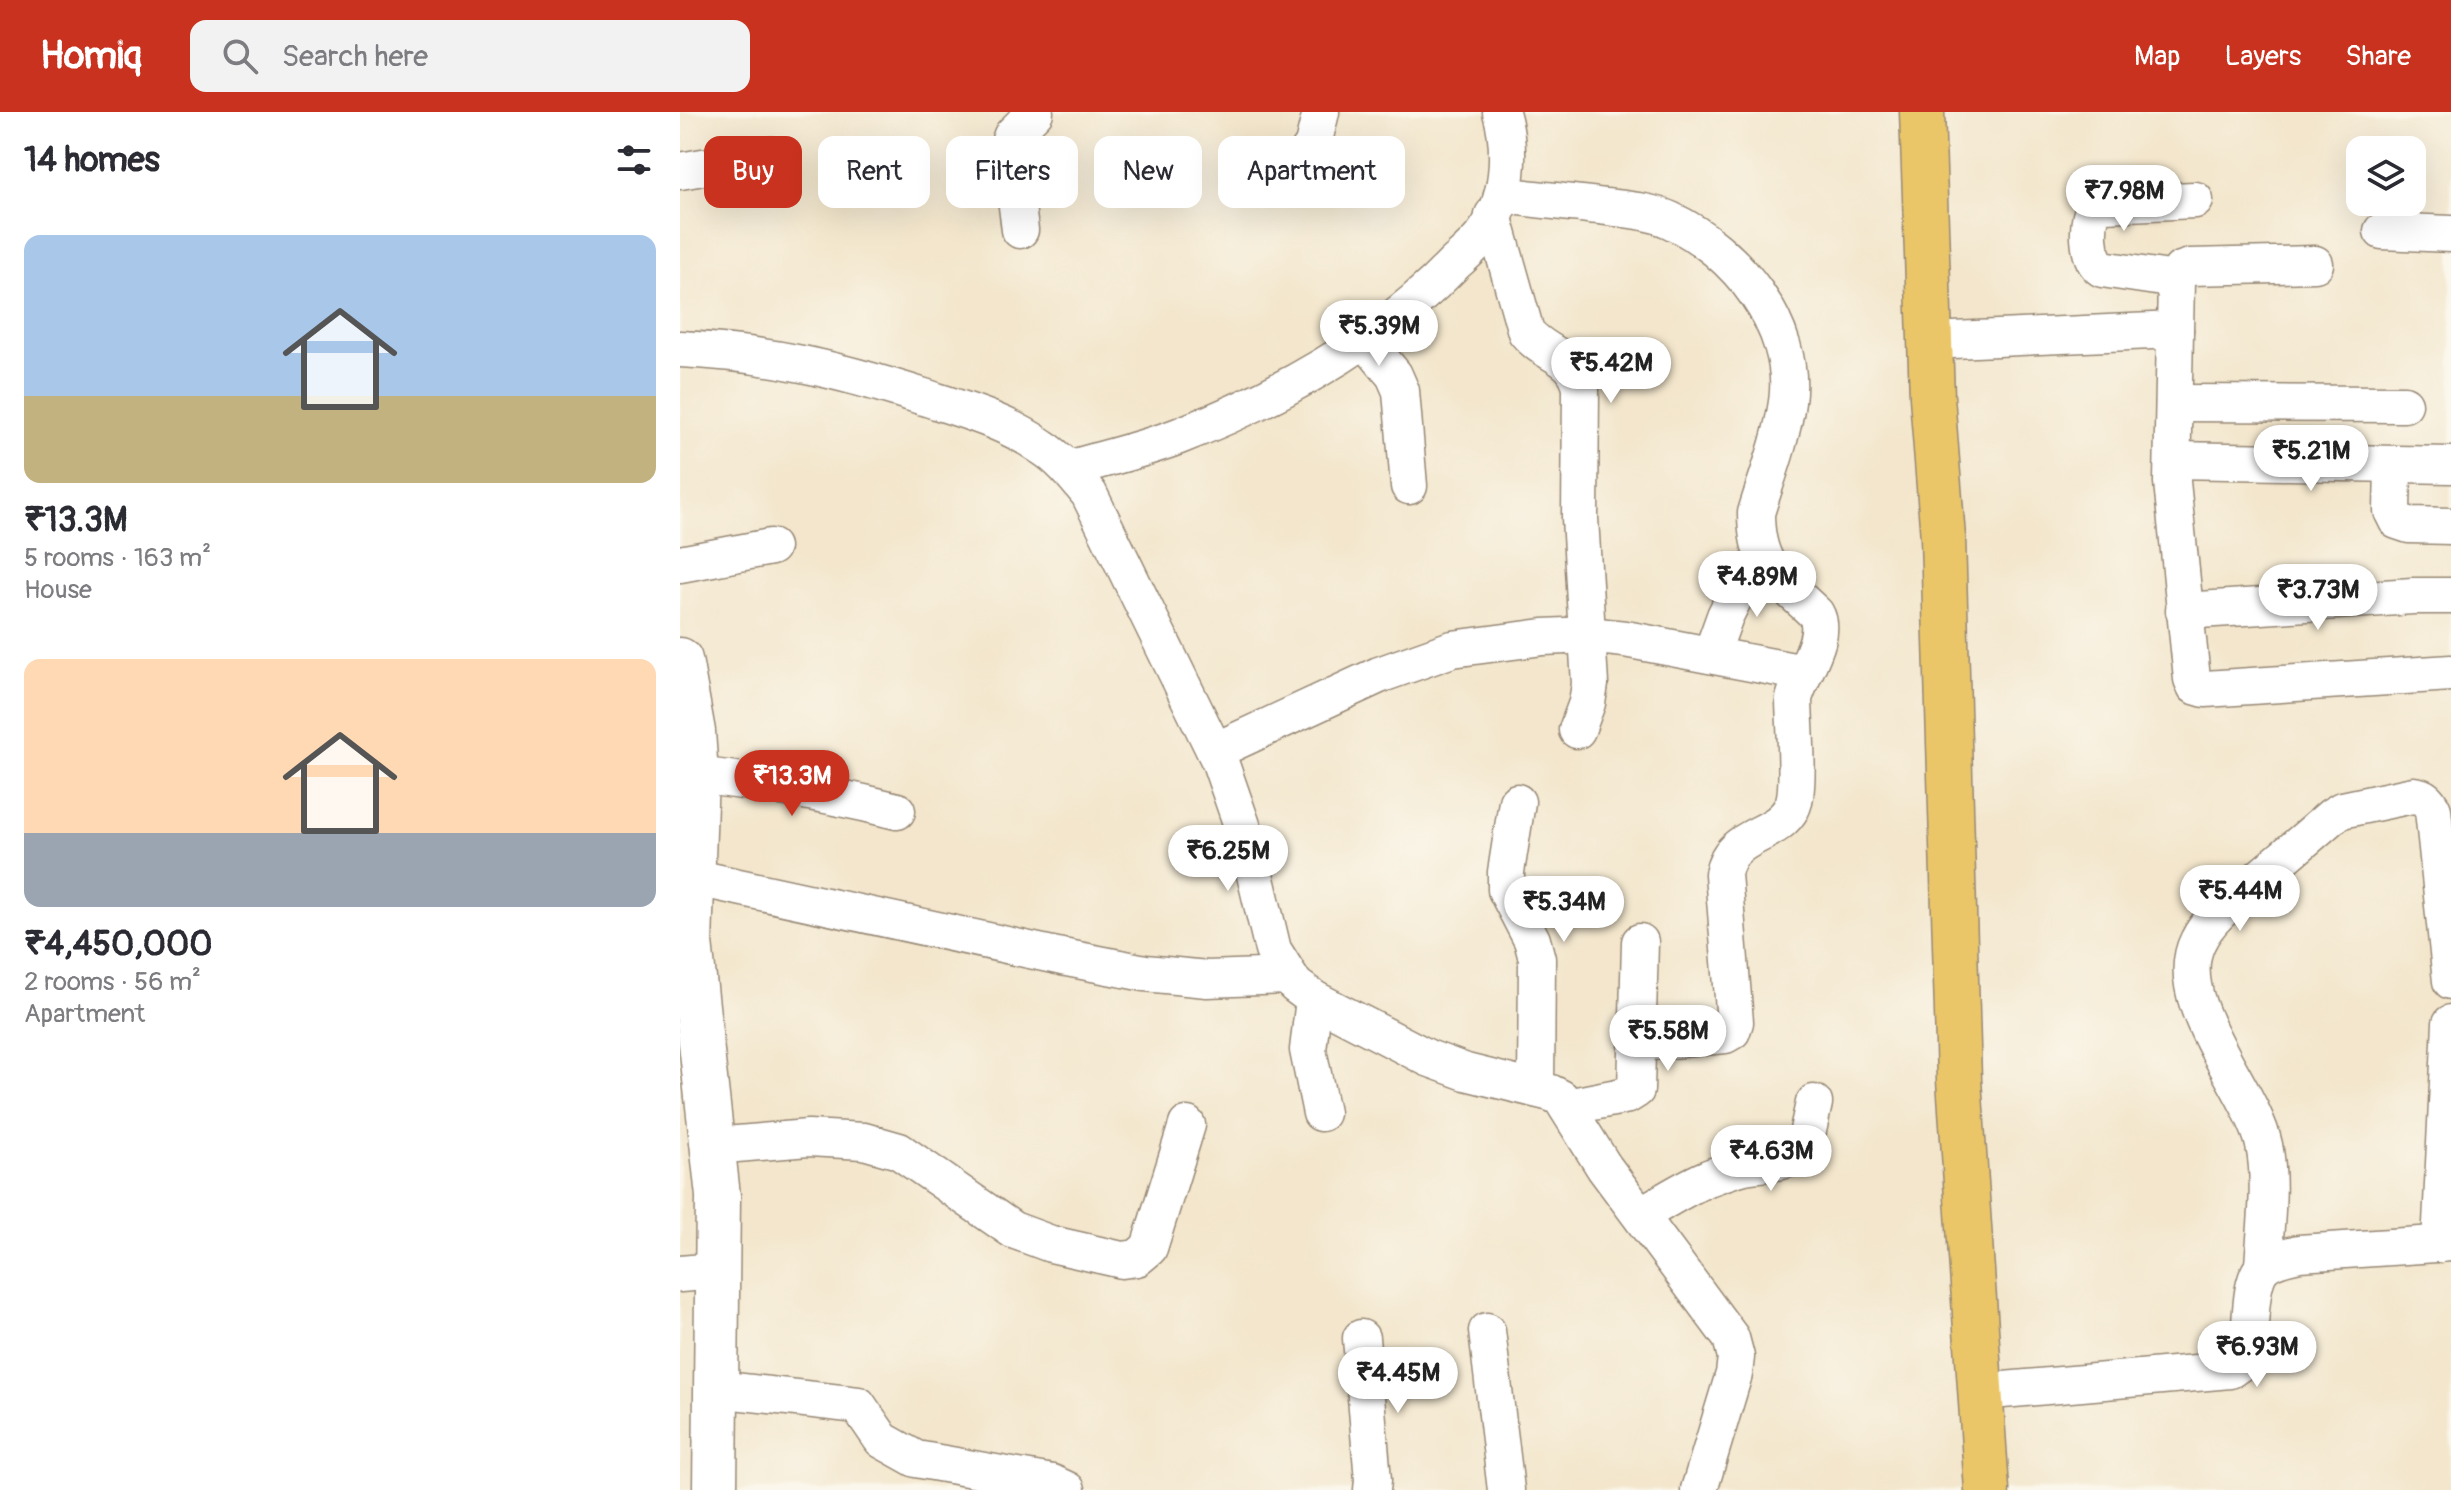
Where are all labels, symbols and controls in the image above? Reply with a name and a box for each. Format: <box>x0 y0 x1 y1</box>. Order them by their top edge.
search box <box>190 20 750 92</box>
text: Homiq <box>40 32 142 80</box>
icon: search <box>218 34 262 78</box>
text: Search here <box>282 38 428 75</box>
text: Map <box>2134 39 2180 74</box>
text: Layers <box>2224 39 2301 74</box>
text: Share <box>2345 39 2411 74</box>
chip: Buy <box>704 136 802 208</box>
chip: Rent <box>818 136 930 208</box>
chip: Filters <box>946 136 1078 208</box>
chip: New <box>1094 136 1202 208</box>
chip: Apartment <box>1218 136 1405 208</box>
map controls <box>2346 136 2426 216</box>
button: layers <box>2346 136 2426 216</box>
icon: filters <box>612 138 656 182</box>
text: 14 homes <box>24 139 160 182</box>
pin: ₹7.98M <box>2059 165 2189 233</box>
text: ₹7.98M <box>2084 175 2164 207</box>
icon: home <box>268 287 412 431</box>
pin: ₹5.39M <box>1314 300 1444 368</box>
text: ₹5.39M <box>1338 310 1420 342</box>
pin: ₹5.42M <box>1546 337 1676 405</box>
text: ₹5.42M <box>1569 347 1653 379</box>
pin: ₹5.21M <box>2246 425 2376 493</box>
text: ₹5.21M <box>2272 435 2350 467</box>
text: ₹13.3M <box>24 499 128 542</box>
text: 5 rooms · 163 m² <box>24 542 211 574</box>
pin: ₹4.89M <box>1692 551 1822 619</box>
text: ₹4.89M <box>1716 561 1798 593</box>
pin: ₹3.73M <box>2253 564 2383 632</box>
text: House <box>24 574 92 606</box>
text: ₹3.73M <box>2277 574 2359 606</box>
icon: home <box>268 711 412 855</box>
pin: ₹13.3M <box>727 750 857 818</box>
text: ₹13.3M <box>752 760 832 792</box>
pin: ₹6.25M <box>1163 825 1293 893</box>
text: ₹6.25M <box>1186 835 1270 867</box>
pin: ₹5.44M <box>2175 865 2305 933</box>
text: ₹5.44M <box>2198 875 2282 907</box>
pin: ₹5.34M <box>1499 876 1629 944</box>
text: ₹5.34M <box>1522 886 1606 918</box>
text: ₹4,450,000 <box>24 923 212 966</box>
text: 2 rooms · 56 m² <box>24 966 201 998</box>
text: Apartment <box>24 998 145 1030</box>
pin: ₹5.58M <box>1603 1005 1733 1073</box>
text: ₹5.58M <box>1627 1015 1709 1047</box>
pin: ₹4.63M <box>1706 1125 1836 1193</box>
text: ₹4.63M <box>1729 1135 1813 1167</box>
pin: ₹6.93M <box>2192 1321 2322 1389</box>
text: ₹6.93M <box>2215 1331 2299 1363</box>
pin: ₹4.45M <box>1333 1347 1463 1415</box>
text: ₹4.45M <box>1356 1357 1440 1389</box>

